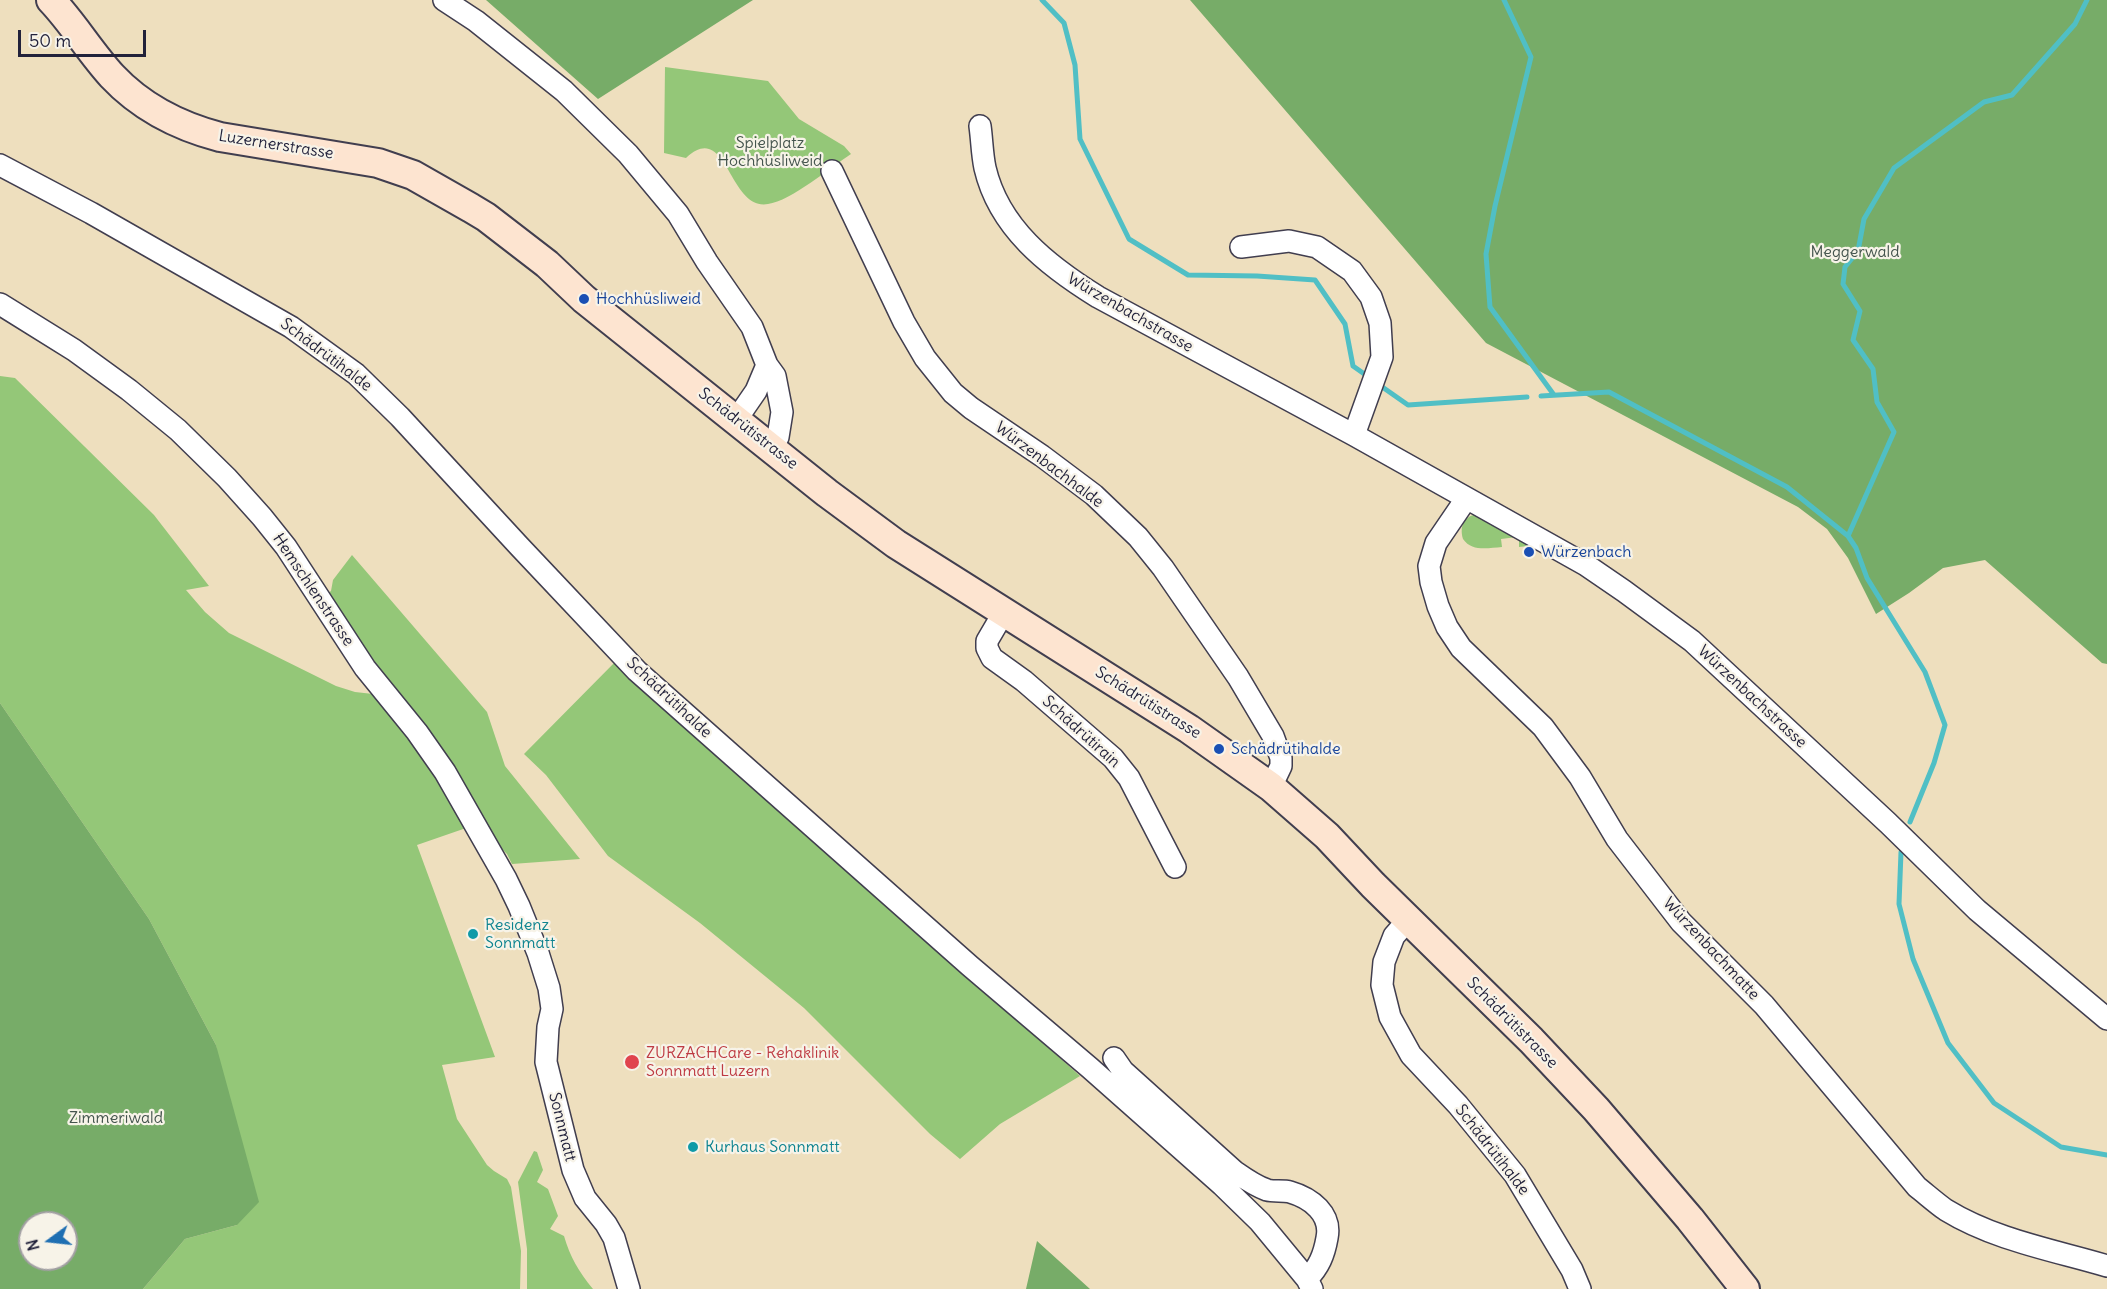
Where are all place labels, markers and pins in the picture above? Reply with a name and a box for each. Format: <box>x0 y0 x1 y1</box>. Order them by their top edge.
place label: Hochhüsliweid <box>596 289 701 309</box>
marker: Hochhüsliweid <box>577 292 591 306</box>
place label: Würzenbach <box>1541 542 1632 562</box>
marker: Würzenbach <box>1522 545 1536 559</box>
place label: Schädrütihalde <box>1231 739 1341 759</box>
marker: Schädrütihalde <box>1212 742 1226 756</box>
place label: Residenz Sonnmatt <box>485 915 555 953</box>
marker: Residenz Sonnmatt <box>466 927 480 941</box>
place label: ZURZACHCare - Rehaklinik Sonnmatt Luzern <box>646 1043 839 1081</box>
marker: ZURZACHCare - Rehaklinik Sonnmatt Luzern <box>623 1053 641 1071</box>
place label: Kurhaus Sonnmatt <box>705 1137 840 1157</box>
marker: Kurhaus Sonnmatt <box>686 1140 700 1154</box>

